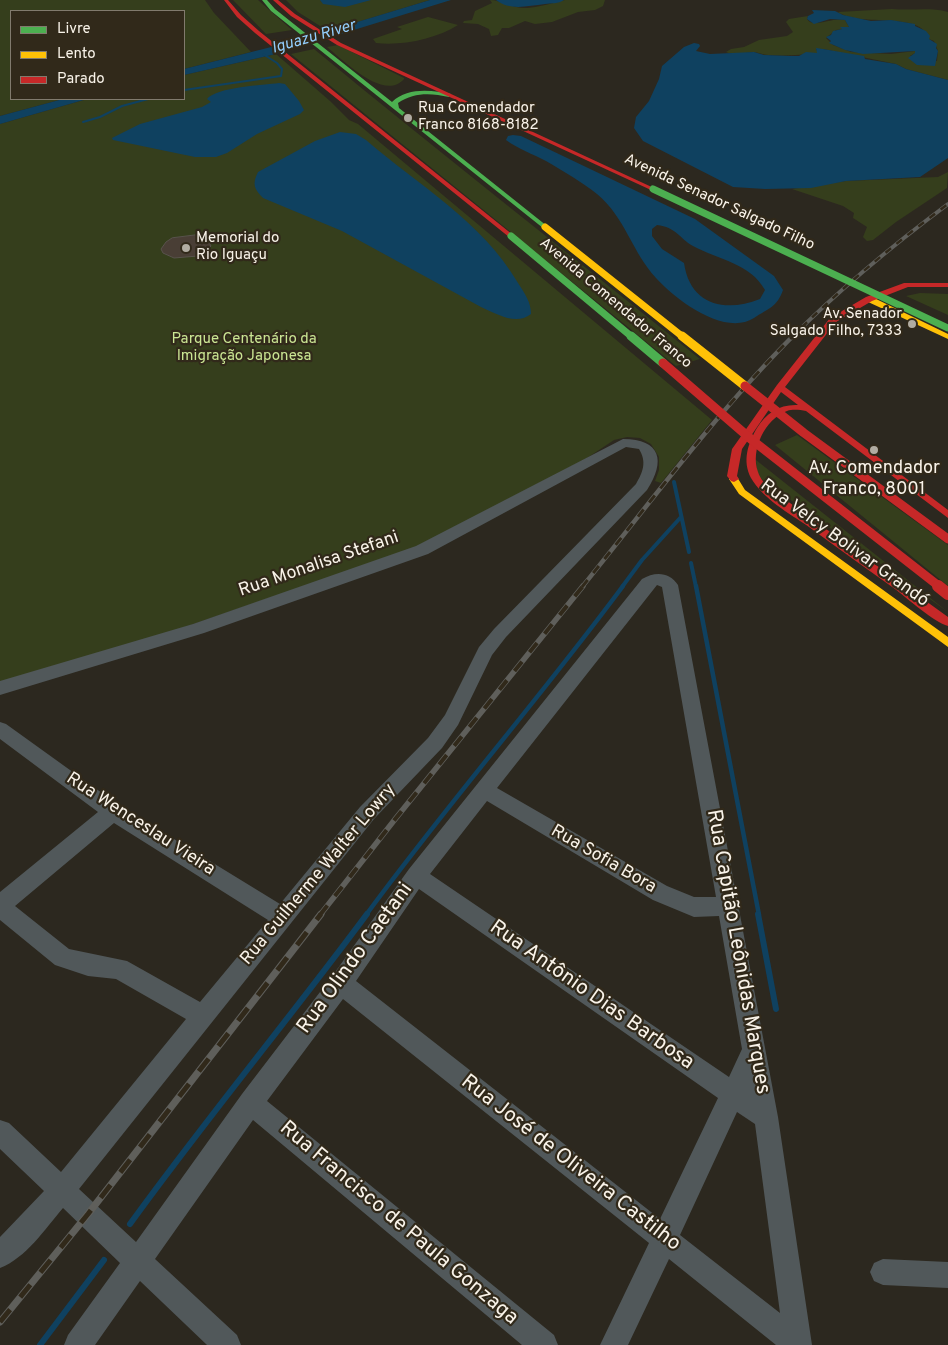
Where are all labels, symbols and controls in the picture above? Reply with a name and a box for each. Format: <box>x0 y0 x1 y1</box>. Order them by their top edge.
legend <box>10 10 185 100</box>
water label: Iguazu River <box>270 17 358 59</box>
text: Livre <box>57 20 91 39</box>
text: Lento <box>57 45 96 64</box>
text: Parado <box>57 70 105 89</box>
place label: Rua Comendador Franco 8168-8182 <box>418 100 539 135</box>
marker: Rua Comendador Franco 8168-8182 <box>402 112 414 124</box>
street label: Avenida Senador Salgado Filho <box>621 151 817 255</box>
place label: Memorial do Rio Iguaçu <box>196 230 279 265</box>
street label: Avenida Comendador Franco <box>535 235 695 373</box>
marker: Memorial do Rio Iguaçu <box>180 242 192 254</box>
place label: Av. Senador Salgado Filho, 7333 <box>770 306 902 341</box>
marker: Av. Senador Salgado Filho, 7333 <box>906 318 918 330</box>
park label: Parque Centenário da Imigração Japonesa <box>171 331 317 366</box>
marker: Av. Comendador Franco, 8001 <box>868 444 880 456</box>
place label: Av. Comendador Franco, 8001 <box>808 458 940 500</box>
street label: Rua Velcy Bolivar Grandó <box>755 475 933 613</box>
street label: Rua Monalisa Stefani <box>236 527 402 603</box>
street label: Rua Wenceslau Vieira <box>62 769 218 881</box>
street label: Rua Guilherme Walter Lowry <box>237 780 401 970</box>
street label: Rua Capitão Leônidas Marques <box>700 808 774 1096</box>
street label: Rua Sofia Bora <box>546 821 660 899</box>
street label: Rua Olindo Caetani <box>293 879 419 1039</box>
street label: Rua Antônio Dias Barbosa <box>484 916 698 1076</box>
street label: Rua José de Oliveira Castilho <box>455 1070 685 1258</box>
street label: Rua Francisco de Paula Gonzaga <box>274 1117 522 1331</box>

